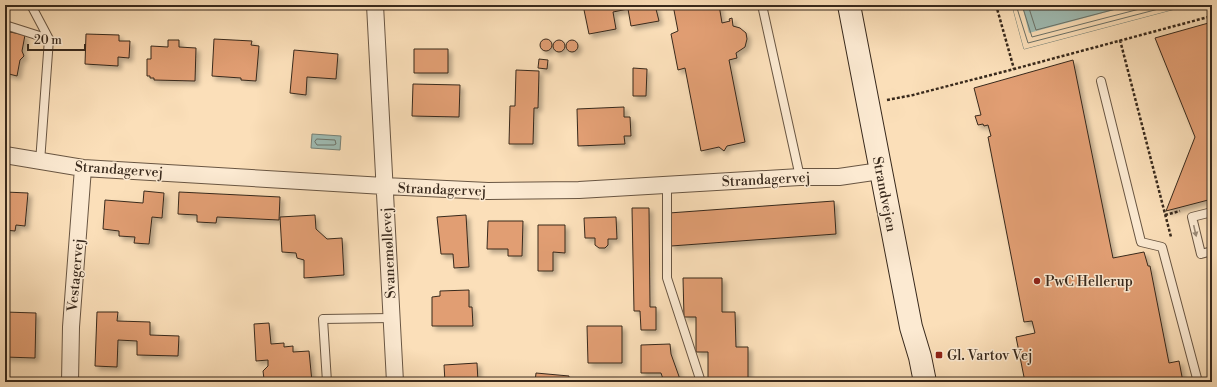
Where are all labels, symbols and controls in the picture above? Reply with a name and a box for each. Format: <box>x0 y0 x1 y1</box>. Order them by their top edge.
scale bar <box>28 26 85 52</box>
text: 20 m <box>34 33 62 48</box>
street label: Strandvejen <box>868 155 900 234</box>
street label: Strandagervej <box>74 158 164 182</box>
street label: Strandagervej <box>721 169 811 191</box>
street label: Strandagervej <box>397 179 487 201</box>
street label: Svanemøllevej <box>378 207 400 299</box>
one-way arrow <box>1193 225 1199 237</box>
street label: Vestagervej <box>64 238 88 314</box>
place label: PwC Hellerup <box>1045 273 1133 291</box>
marker: PwC Hellerup <box>1032 276 1042 286</box>
place label: Gl. Vartov Vej <box>947 347 1033 365</box>
marker: Gl. Vartov Vej <box>934 350 944 360</box>

